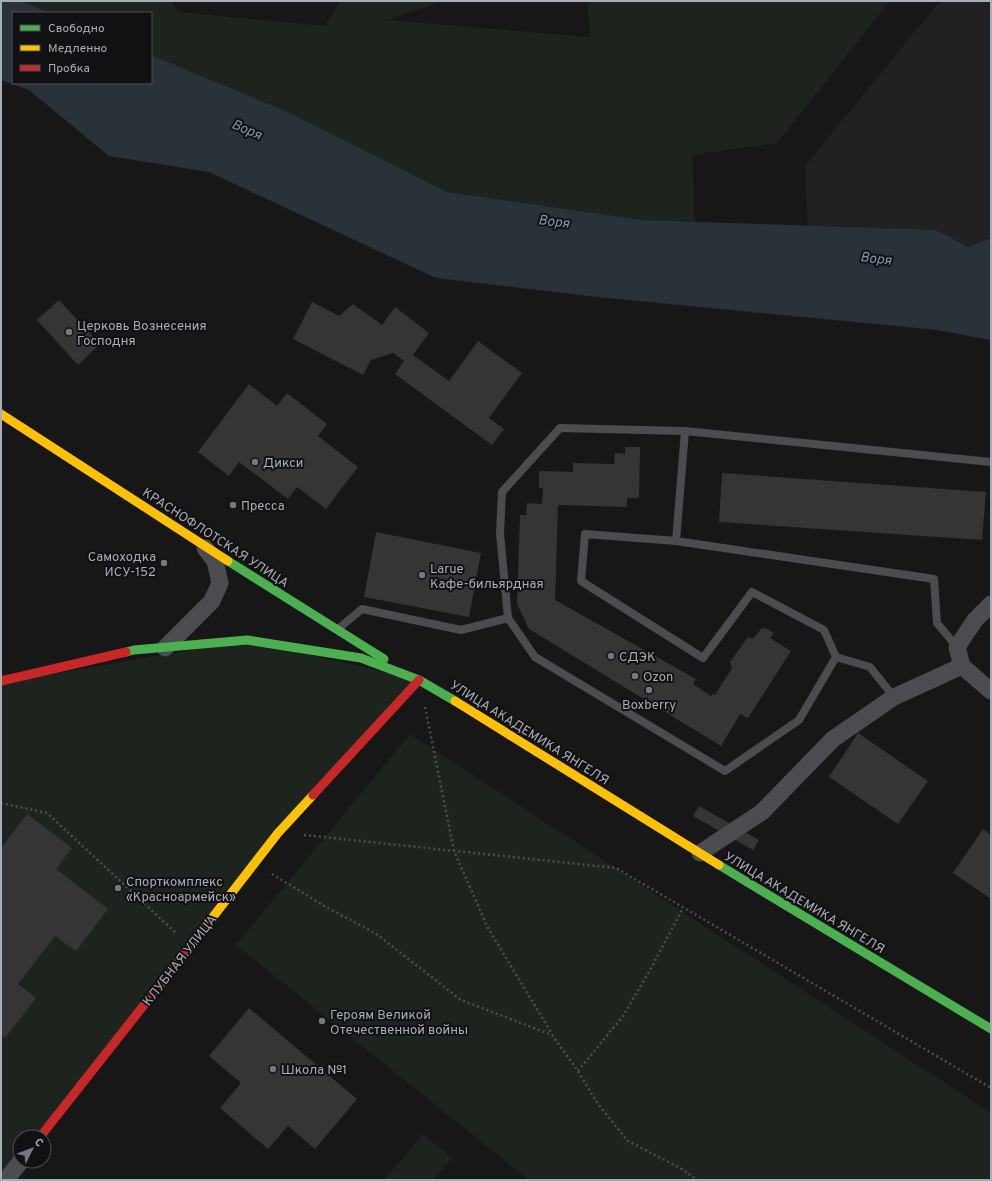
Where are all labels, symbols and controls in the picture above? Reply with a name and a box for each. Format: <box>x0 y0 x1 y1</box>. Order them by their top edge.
legend <box>12 12 152 84</box>
text: Свободно <box>48 21 105 37</box>
text: Медленно <box>48 41 108 57</box>
text: Пробка <box>48 61 90 77</box>
water label: Воря <box>229 116 265 145</box>
water label: Воря <box>537 212 571 233</box>
water label: Воря <box>859 249 893 270</box>
place label: Церковь Вознесения Господня <box>77 319 207 350</box>
marker: Церковь Вознесения Господня <box>64 327 74 337</box>
place label: Дикси <box>263 456 303 472</box>
marker: Дикси <box>250 457 260 467</box>
street label: КРАСНОФЛОТСКАЯ УЛИЦА <box>139 485 291 592</box>
place label: Пресса <box>241 499 284 515</box>
marker: Пресса <box>228 500 238 510</box>
place label: Самоходка ИСУ-152 <box>88 550 156 581</box>
marker: Самоходка ИСУ-152 <box>159 558 169 568</box>
place label: Larue Кафе-бильярдная <box>430 562 544 593</box>
marker: Larue Кафе-бильярдная <box>417 570 427 580</box>
place label: СДЭК <box>619 650 656 666</box>
marker: СДЭК <box>606 651 616 661</box>
place label: Ozon <box>643 670 673 686</box>
marker: Ozon <box>630 671 640 681</box>
street label: УЛИЦА АКАДЕМИКА ЯНГЕЛЯ <box>446 678 611 789</box>
marker: Boxberry <box>644 685 654 695</box>
place label: Boxberry <box>622 698 676 714</box>
street label: УЛИЦА АКАДЕМИКА ЯНГЕЛЯ <box>721 849 887 958</box>
place label: Спорткомплекс «Красноармейск» <box>126 875 236 906</box>
marker: Спорткомплекс «Красноармейск» <box>113 883 123 893</box>
street label: КЛУБНАЯ УЛИЦА <box>140 912 221 1010</box>
place label: Героям Великой Отечественной войны <box>330 1008 468 1039</box>
marker: Героям Великой Отечественной войны <box>317 1016 327 1026</box>
place label: Школа №1 <box>281 1063 347 1079</box>
marker: Школа №1 <box>268 1064 278 1074</box>
north arrow <box>12 1129 52 1169</box>
text: С <box>31 1136 46 1150</box>

